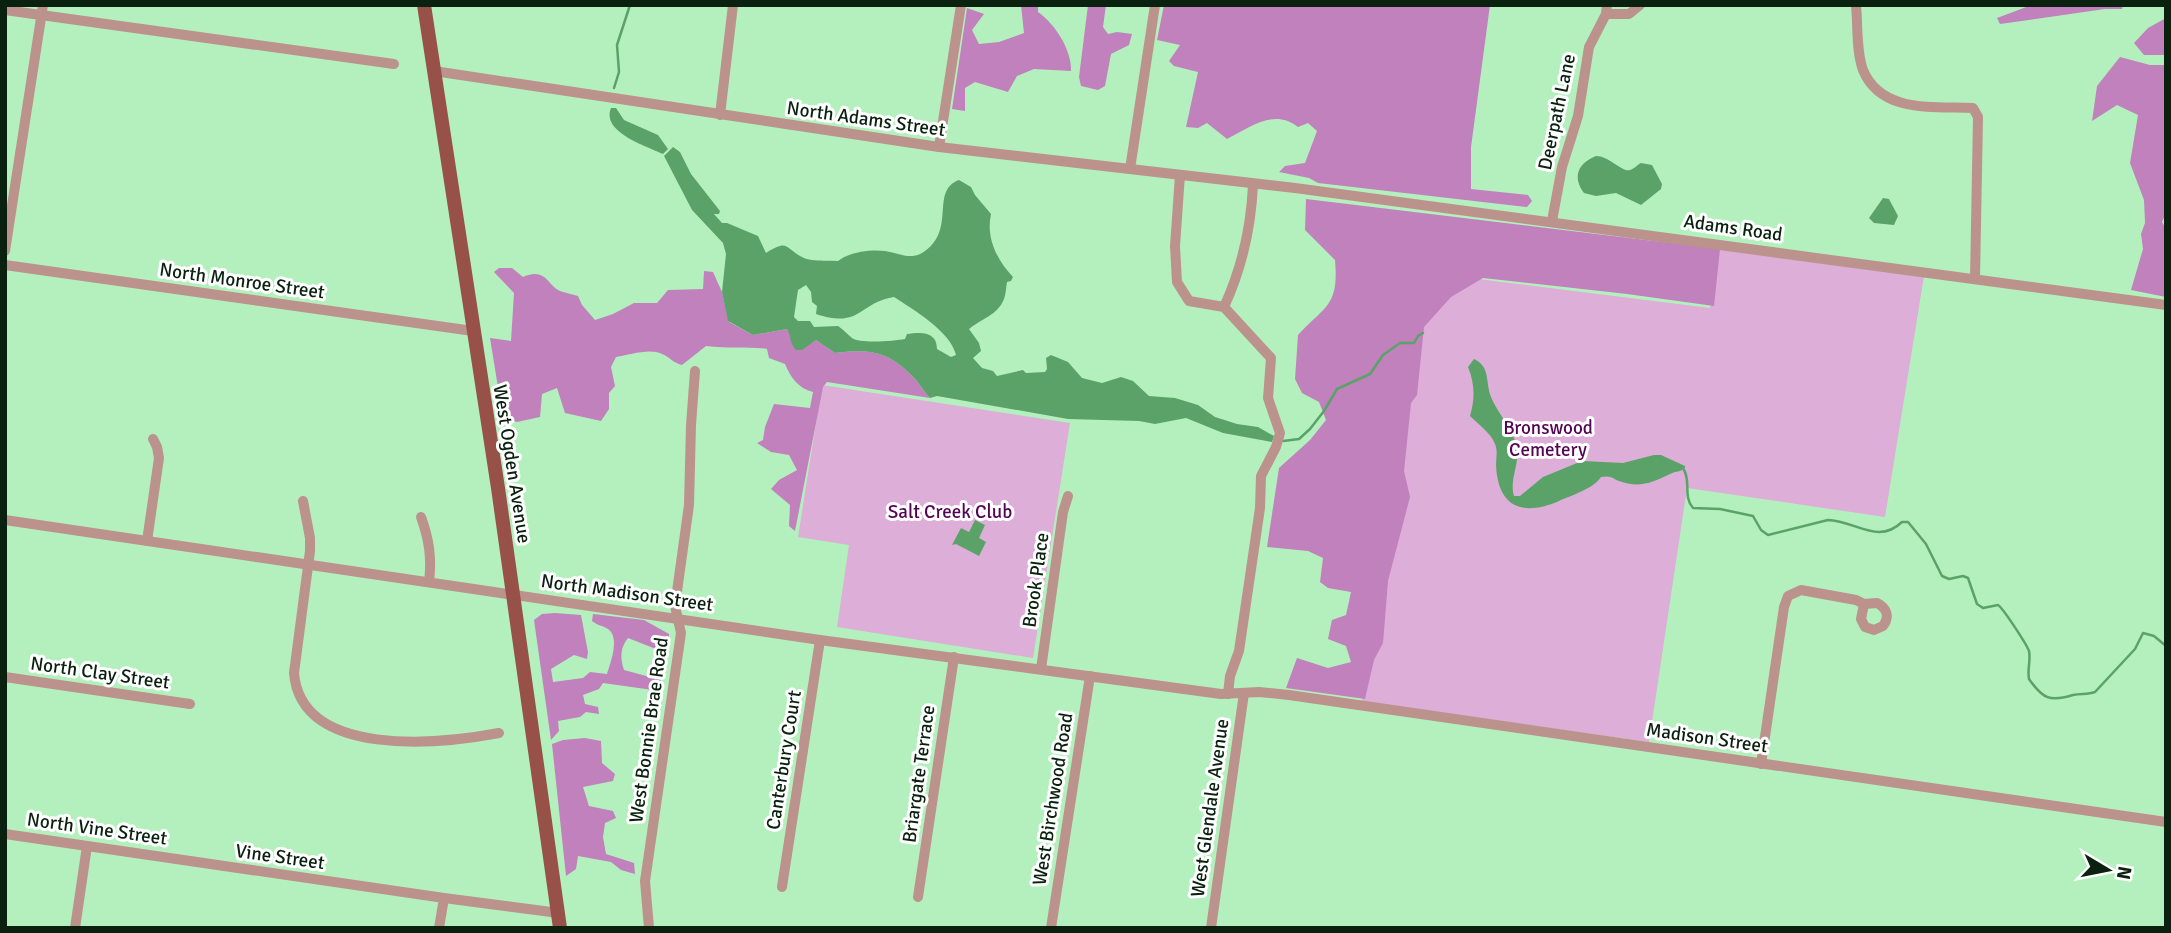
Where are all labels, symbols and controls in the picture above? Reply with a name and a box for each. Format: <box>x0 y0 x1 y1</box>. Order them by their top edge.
street label: Deerpath Lane <box>1533 52 1581 172</box>
street label: North Adams Street <box>785 96 947 142</box>
street label: Adams Road <box>1682 209 1784 247</box>
street label: North Monroe Street <box>158 258 327 305</box>
street label: West Ogden Avenue <box>488 383 536 545</box>
park label: Bronswood Cemetery <box>1503 416 1593 462</box>
park label: Salt Creek Club <box>888 500 1012 524</box>
street label: Brook Place <box>1017 531 1055 629</box>
street label: North Madison Street <box>539 569 715 617</box>
street label: West Bonnie Brae Road <box>624 636 674 824</box>
street label: North Clay Street <box>29 651 172 695</box>
street label: Canterbury Court <box>761 688 807 831</box>
street label: Briargate Terrace <box>897 704 941 844</box>
street label: West Birchwood Road <box>1027 711 1079 887</box>
street label: West Glendale Avenue <box>1186 717 1234 899</box>
street label: Madison Street <box>1645 718 1770 758</box>
street label: North Vine Street <box>26 807 169 851</box>
north arrow <box>2073 835 2143 905</box>
street label: Vine Street <box>234 839 326 875</box>
text: N <box>2111 864 2137 881</box>

